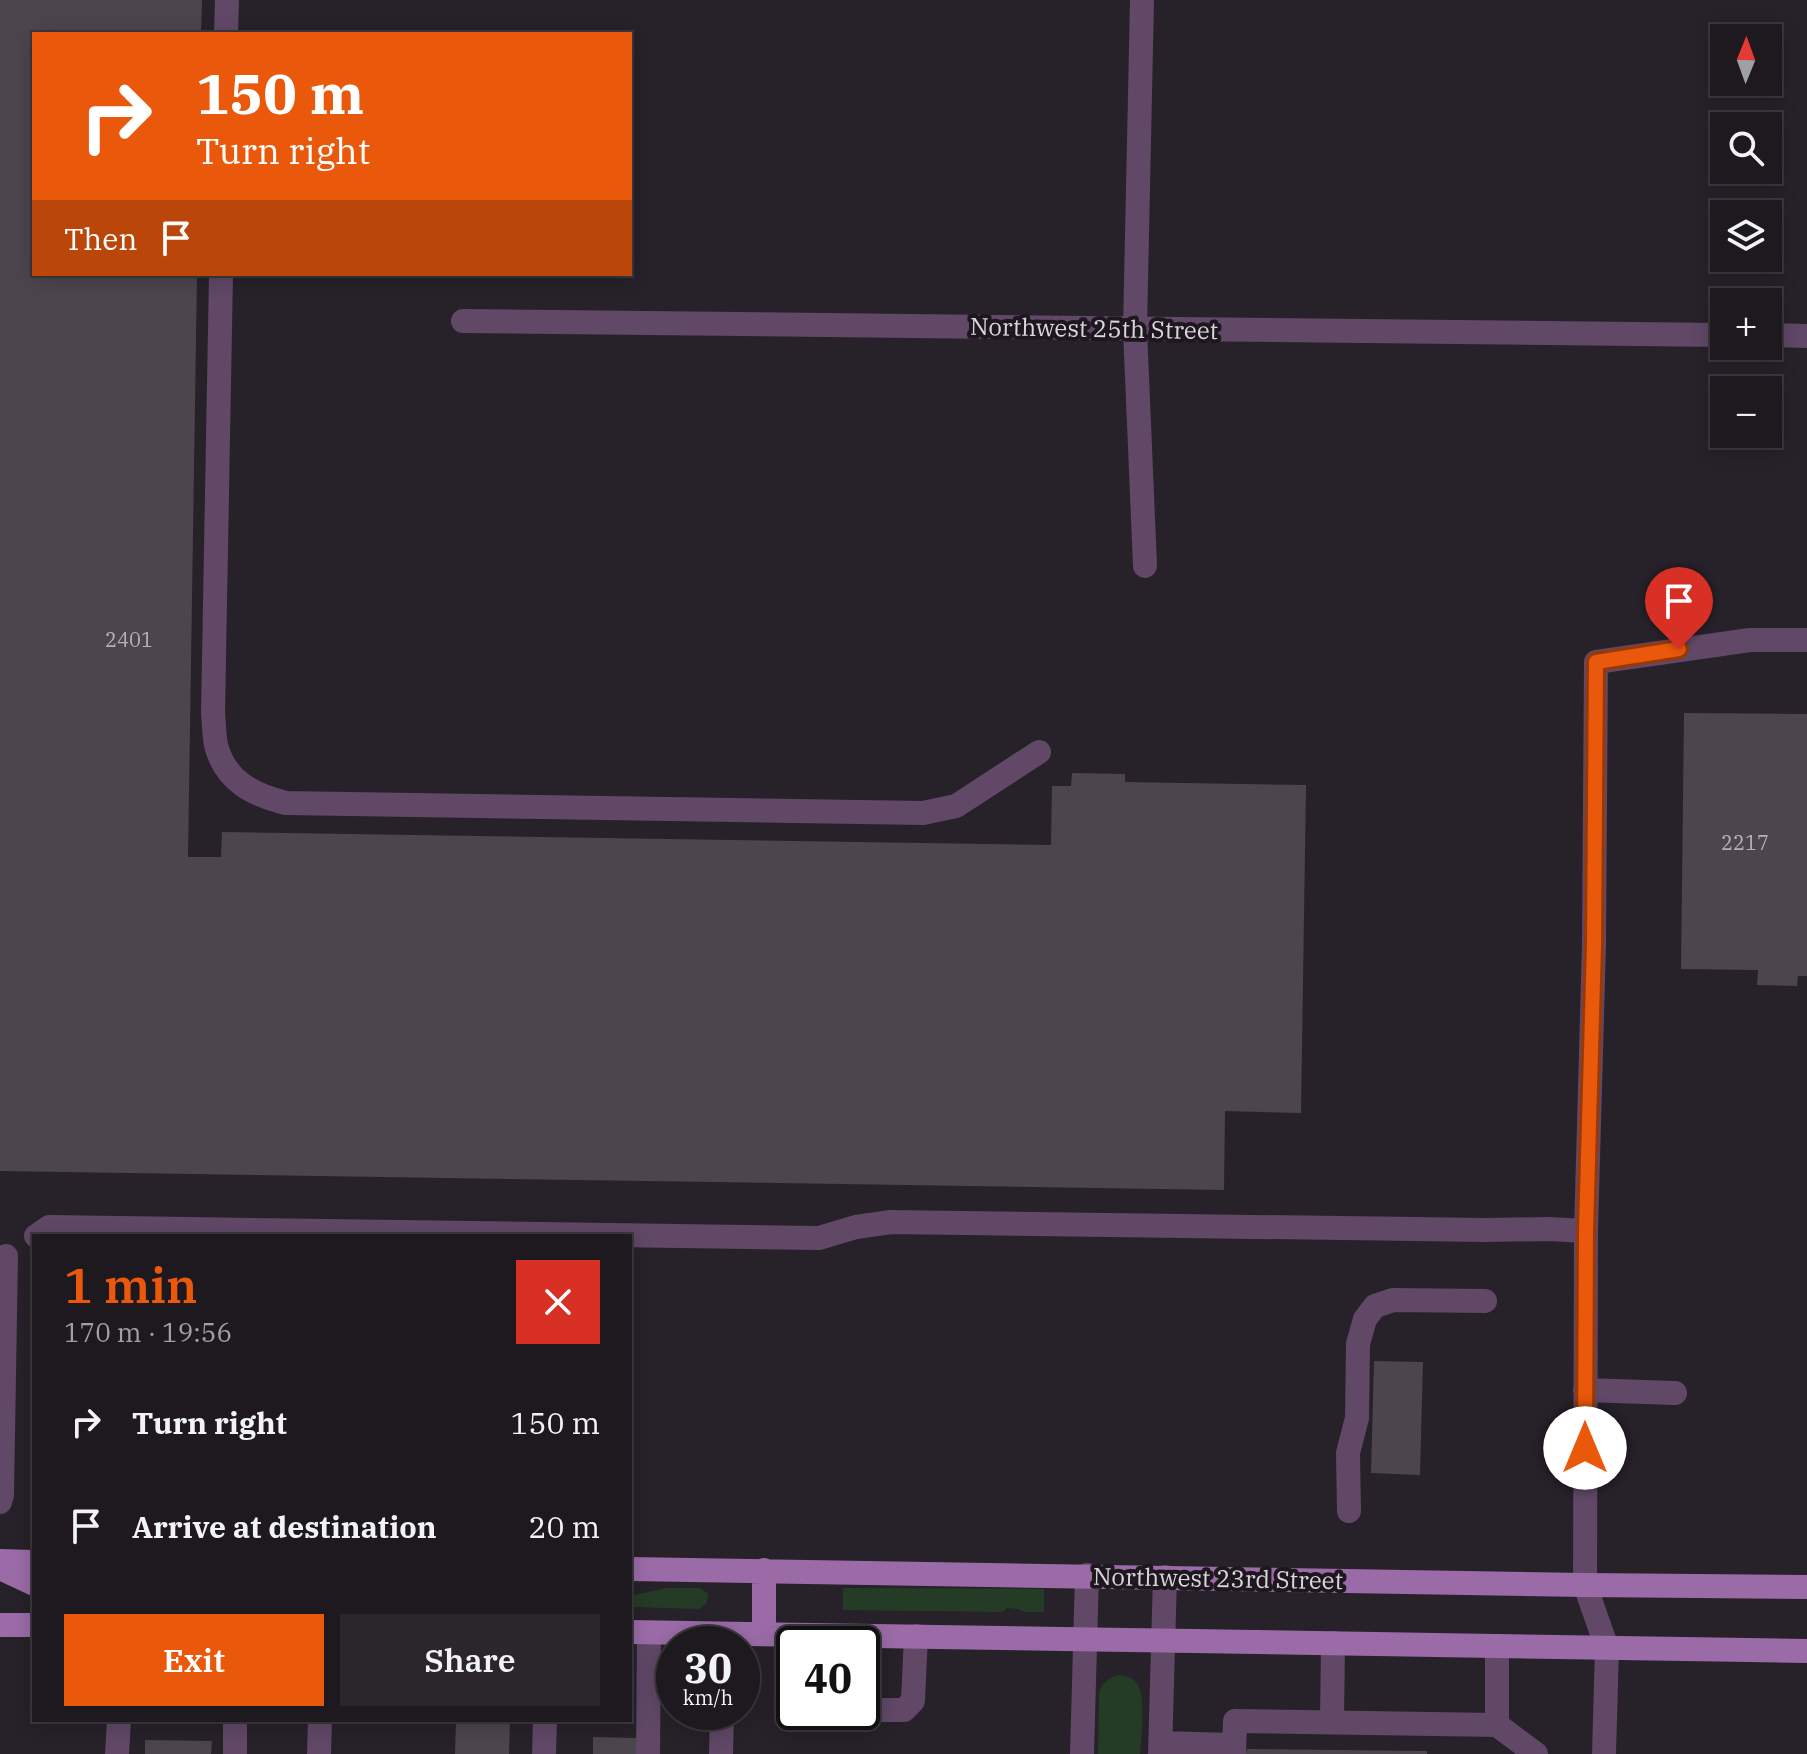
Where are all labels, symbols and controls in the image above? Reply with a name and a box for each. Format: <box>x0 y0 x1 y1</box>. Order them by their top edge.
north arrow <box>1710 24 1782 96</box>
map controls <box>1710 24 1782 448</box>
text: 150 m <box>196 57 364 129</box>
icon: right <box>64 64 168 168</box>
button: search <box>1710 112 1782 184</box>
text: Turn right <box>196 127 370 174</box>
button: layers <box>1710 200 1782 272</box>
icon: arrive <box>154 216 198 260</box>
text: Then <box>64 219 138 258</box>
button: + <box>1710 288 1782 360</box>
street label: Northwest 25th Street <box>970 310 1218 346</box>
button: − <box>1710 376 1782 448</box>
pin <box>1645 567 1713 649</box>
icon: arrive <box>1657 579 1701 623</box>
house number: 2401 <box>105 626 153 653</box>
house number: 2217 <box>1721 829 1769 856</box>
text: 1 min <box>64 1254 197 1316</box>
button: close <box>516 1260 600 1344</box>
text: 170 m · 19:56 <box>64 1315 232 1349</box>
icon: right <box>64 1400 108 1444</box>
text: Turn right <box>132 1403 287 1442</box>
text: 150 m <box>510 1403 600 1442</box>
position arrow <box>1543 1406 1627 1490</box>
icon: arrive <box>64 1504 108 1548</box>
text: Arrive at destination <box>132 1507 437 1546</box>
text: 20 m <box>528 1507 600 1546</box>
street label: Northwest 23rd Street <box>1093 1560 1343 1596</box>
button: Exit <box>64 1614 324 1706</box>
button: Share <box>340 1614 600 1706</box>
speed limit sign: 40 <box>776 1626 880 1730</box>
text: 30 <box>684 1642 732 1694</box>
text: km/h <box>683 1684 733 1711</box>

